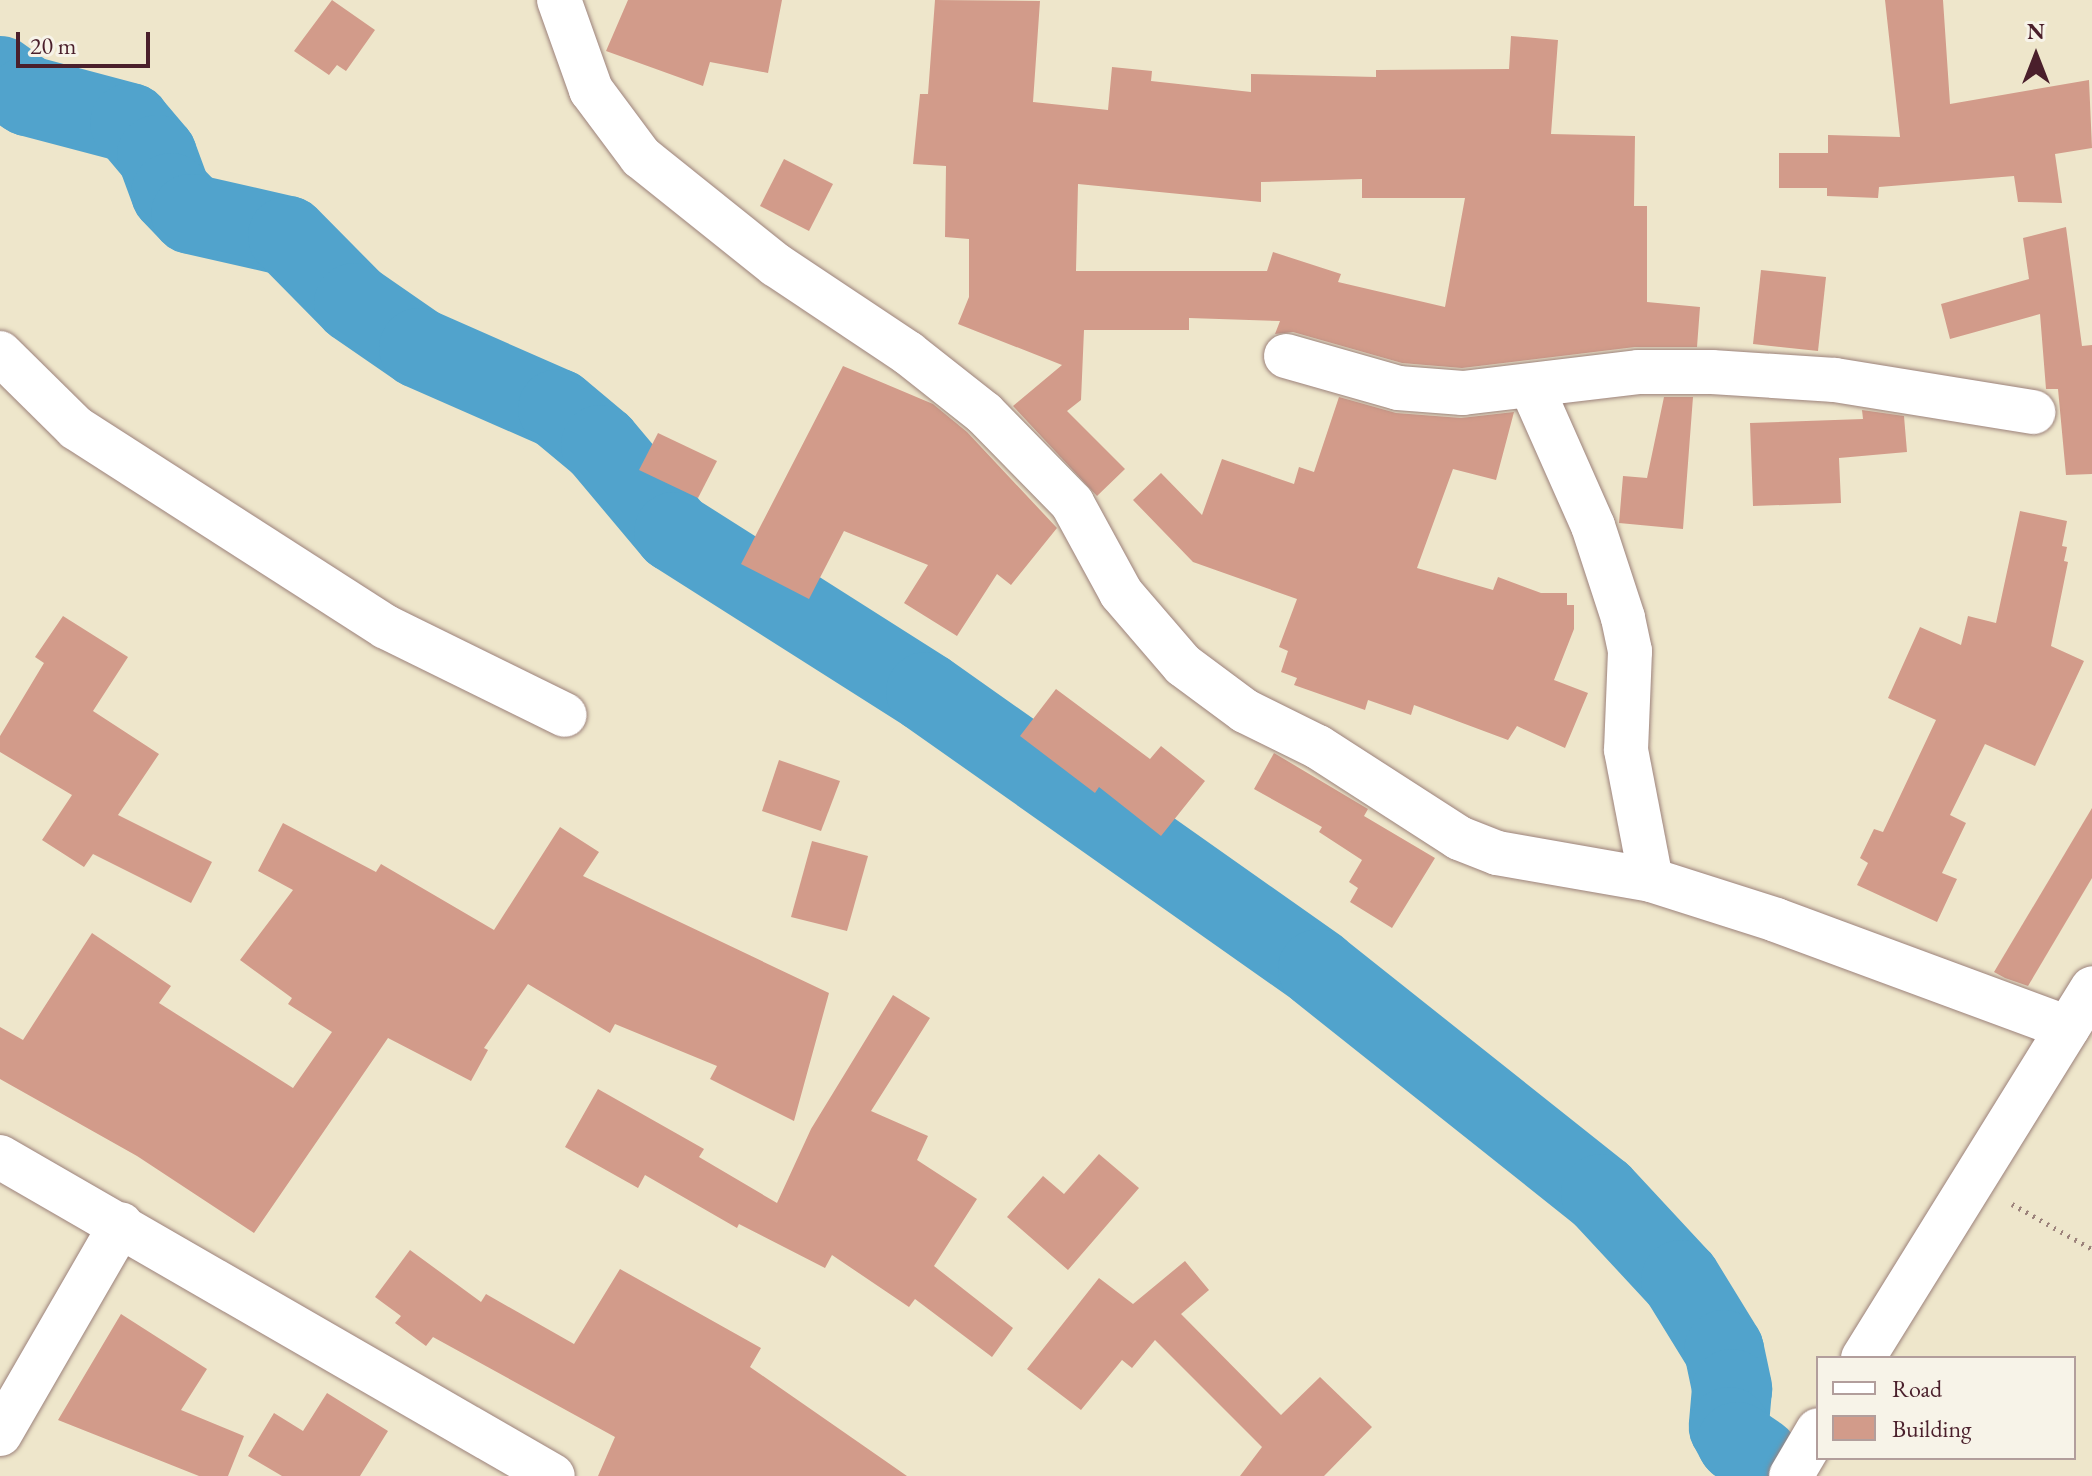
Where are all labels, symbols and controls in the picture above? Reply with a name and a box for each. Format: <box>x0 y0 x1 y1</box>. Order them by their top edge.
scale bar <box>20 16 154 66</box>
north arrow <box>1996 16 2076 96</box>
text: N <box>2027 17 2045 46</box>
text: 20 m <box>30 30 77 61</box>
legend <box>1816 1356 2076 1460</box>
text: Road <box>1892 1373 1942 1404</box>
text: Building <box>1892 1413 1972 1444</box>

